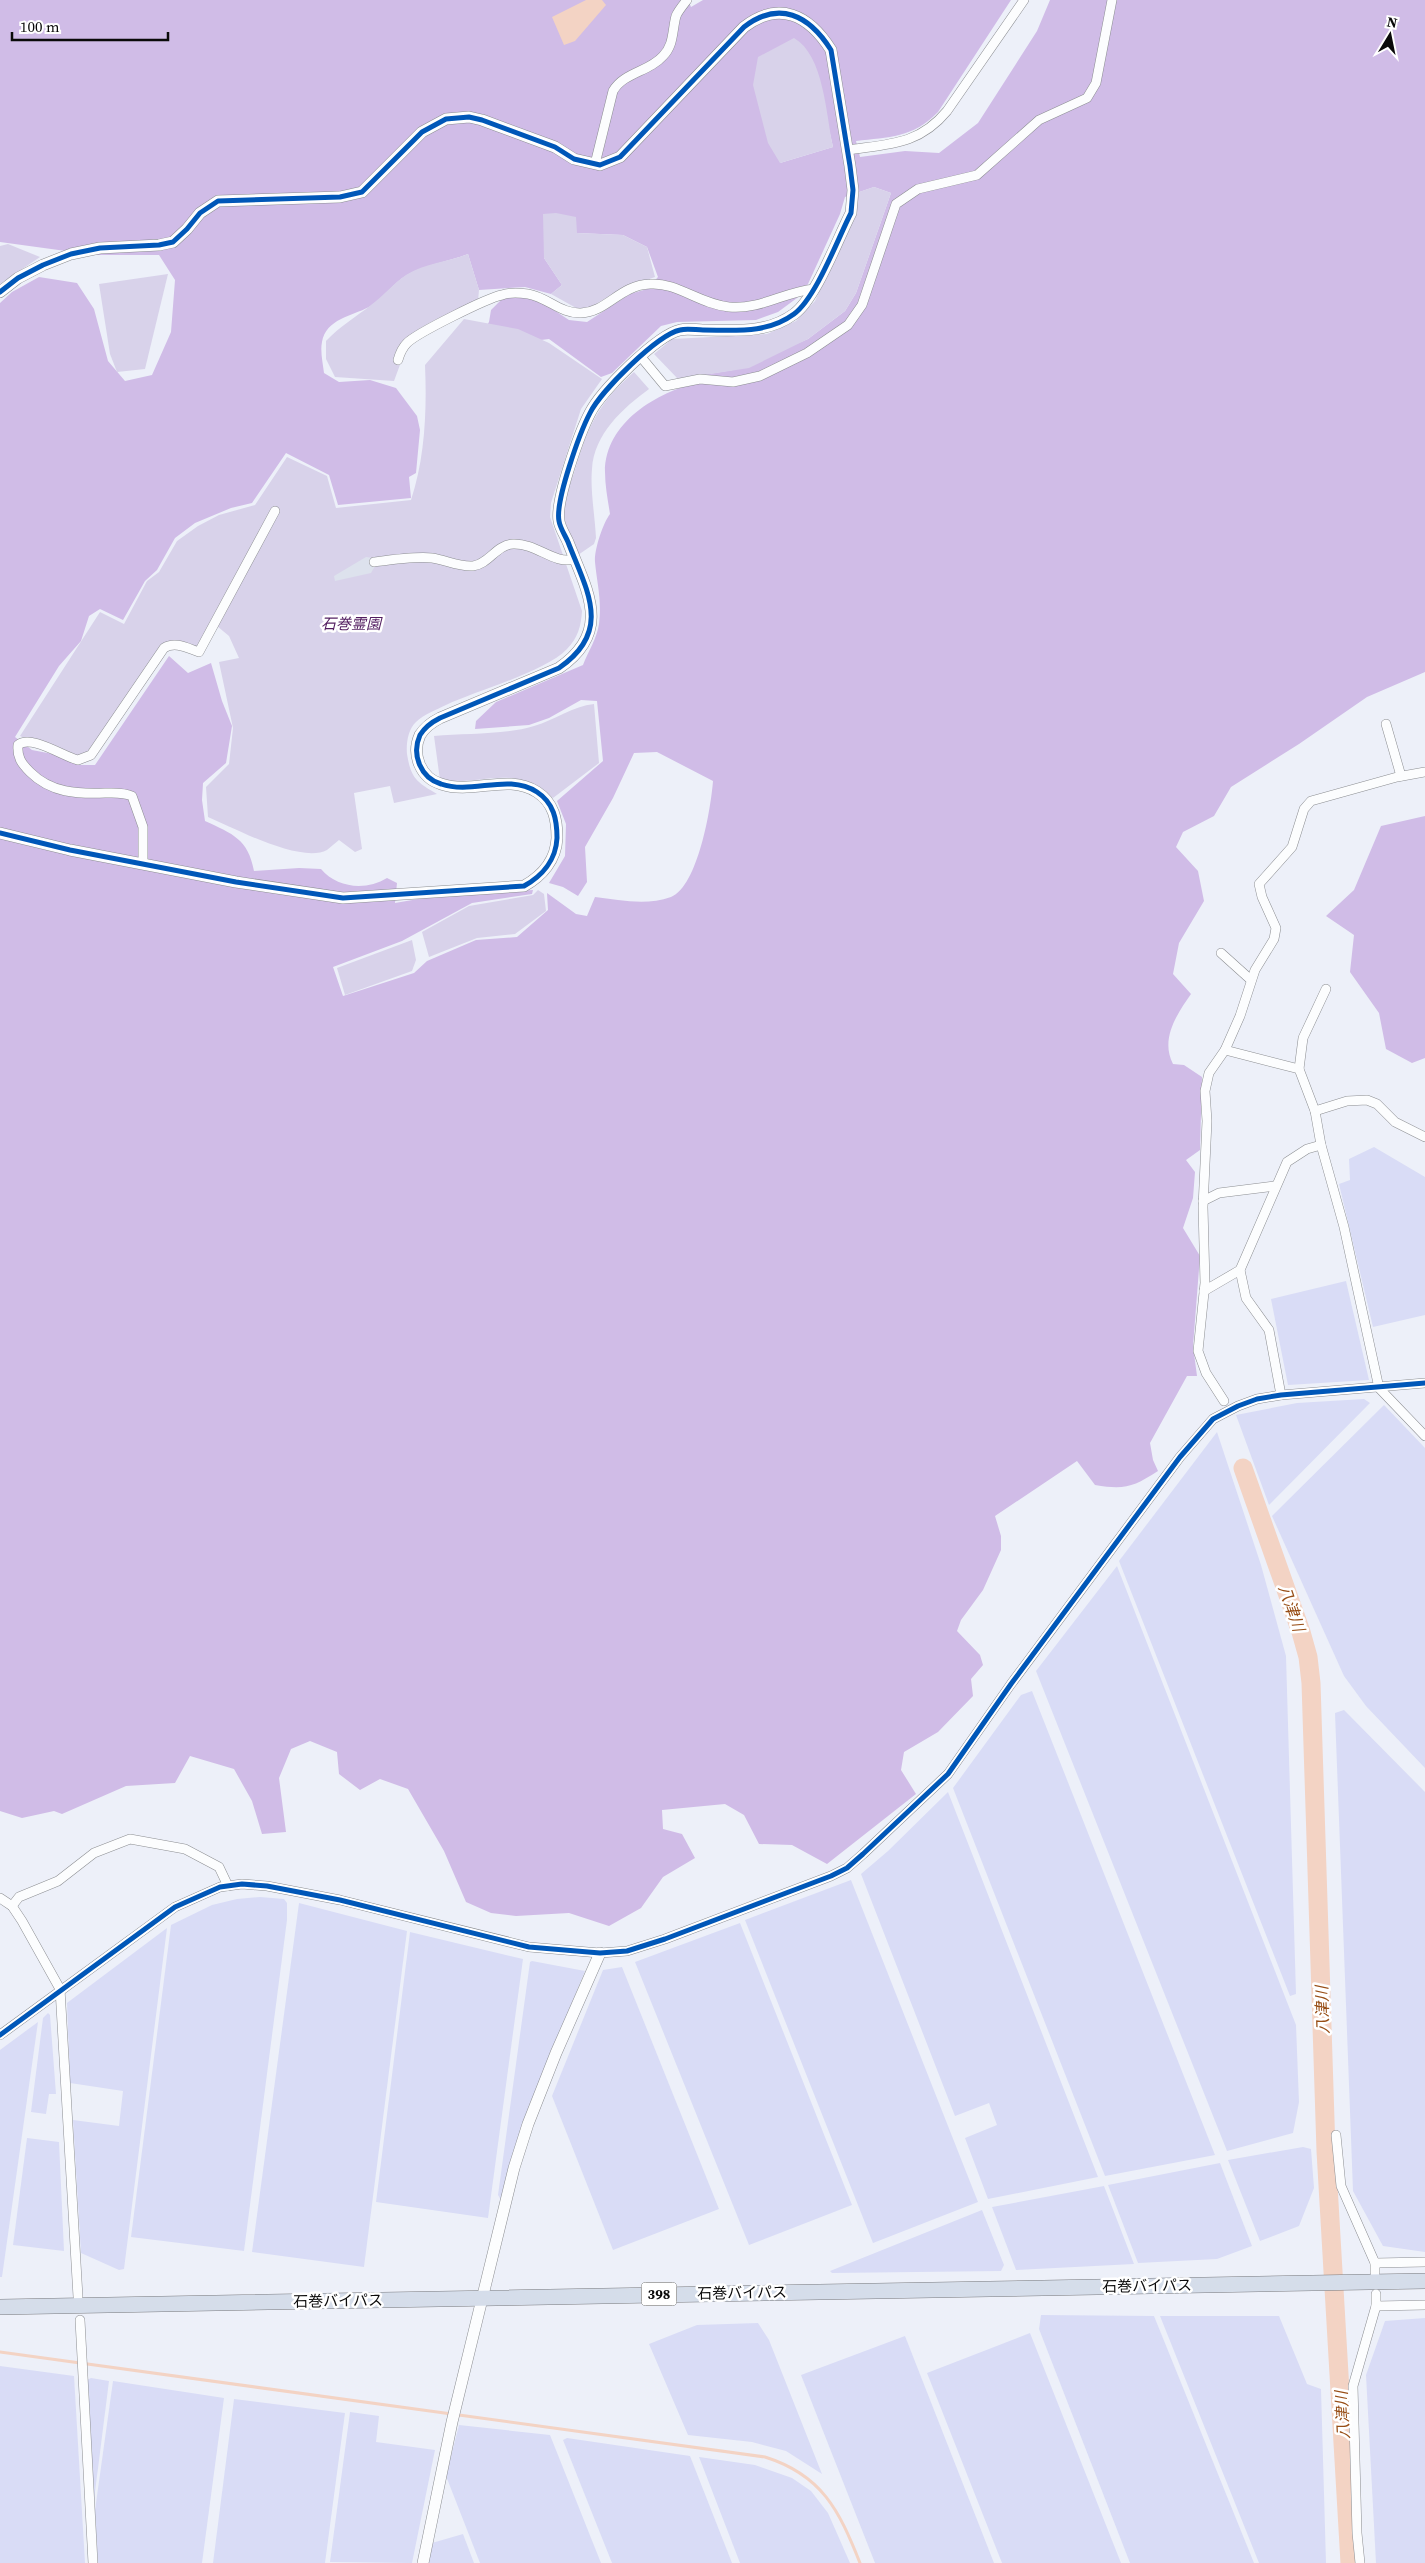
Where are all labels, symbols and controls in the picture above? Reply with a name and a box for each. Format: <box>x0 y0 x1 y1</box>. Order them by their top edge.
scale bar <box>12 10 169 42</box>
north arrow <box>1365 10 1415 60</box>
text: N <box>1385 11 1399 33</box>
text: 100 m <box>20 16 60 37</box>
park label: 石巻霊園 <box>321 613 383 634</box>
water label: 八津川 <box>1274 1582 1311 1636</box>
water label: 八津川 <box>1310 1984 1334 2034</box>
street label: 石巻バイパス <box>1102 2274 1192 2297</box>
street label: 石巻バイパス <box>697 2281 787 2304</box>
road number: 398 <box>642 2282 676 2306</box>
street label: 石巻バイパス <box>293 2289 383 2312</box>
water label: 八津川 <box>1330 2388 1354 2440</box>

